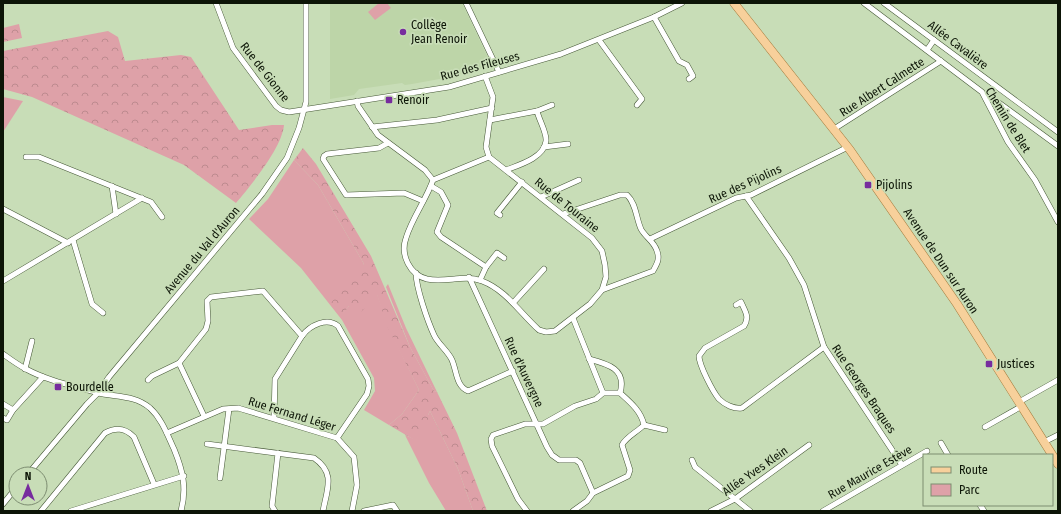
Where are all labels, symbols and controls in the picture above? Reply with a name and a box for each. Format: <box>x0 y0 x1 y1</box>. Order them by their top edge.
place label: Collège Jean Renoir <box>411 18 468 46</box>
street label: Allée Cavalière <box>925 18 991 72</box>
marker: Collège Jean Renoir <box>398 27 408 37</box>
street label: Rue de Gionne <box>237 40 293 105</box>
street label: Rue des Fileuses <box>439 49 521 83</box>
street label: Rue Albert Calmette <box>837 54 927 120</box>
street label: Chemin de Blet <box>982 85 1034 155</box>
place label: Renoir <box>397 93 430 107</box>
marker: Renoir <box>384 95 394 105</box>
street label: Rue des Pijolins <box>706 162 784 206</box>
street label: Rue de Touraine <box>532 175 602 235</box>
place label: Pijolins <box>876 178 912 192</box>
marker: Pijolins <box>863 180 873 190</box>
street label: Avenue du Val d'Auron <box>161 204 243 296</box>
street label: Avenue de Dun sur Auron <box>901 206 981 316</box>
street label: Rue d'Auvergne <box>502 335 546 409</box>
street label: Rue Georges Braques <box>829 342 899 436</box>
place label: Justices <box>997 357 1035 371</box>
marker: Justices <box>984 359 994 369</box>
place label: Bourdelle <box>66 380 114 394</box>
marker: Bourdelle <box>53 382 63 392</box>
street label: Rue Fernand Léger <box>247 394 338 434</box>
street label: Rue Maurice Estève <box>826 442 915 502</box>
street label: Allée Yves Klein <box>720 443 790 499</box>
legend <box>923 454 1053 506</box>
text: Route <box>959 463 988 477</box>
north arrow <box>8 466 48 506</box>
text: N <box>25 470 31 483</box>
text: Parc <box>959 483 980 497</box>

